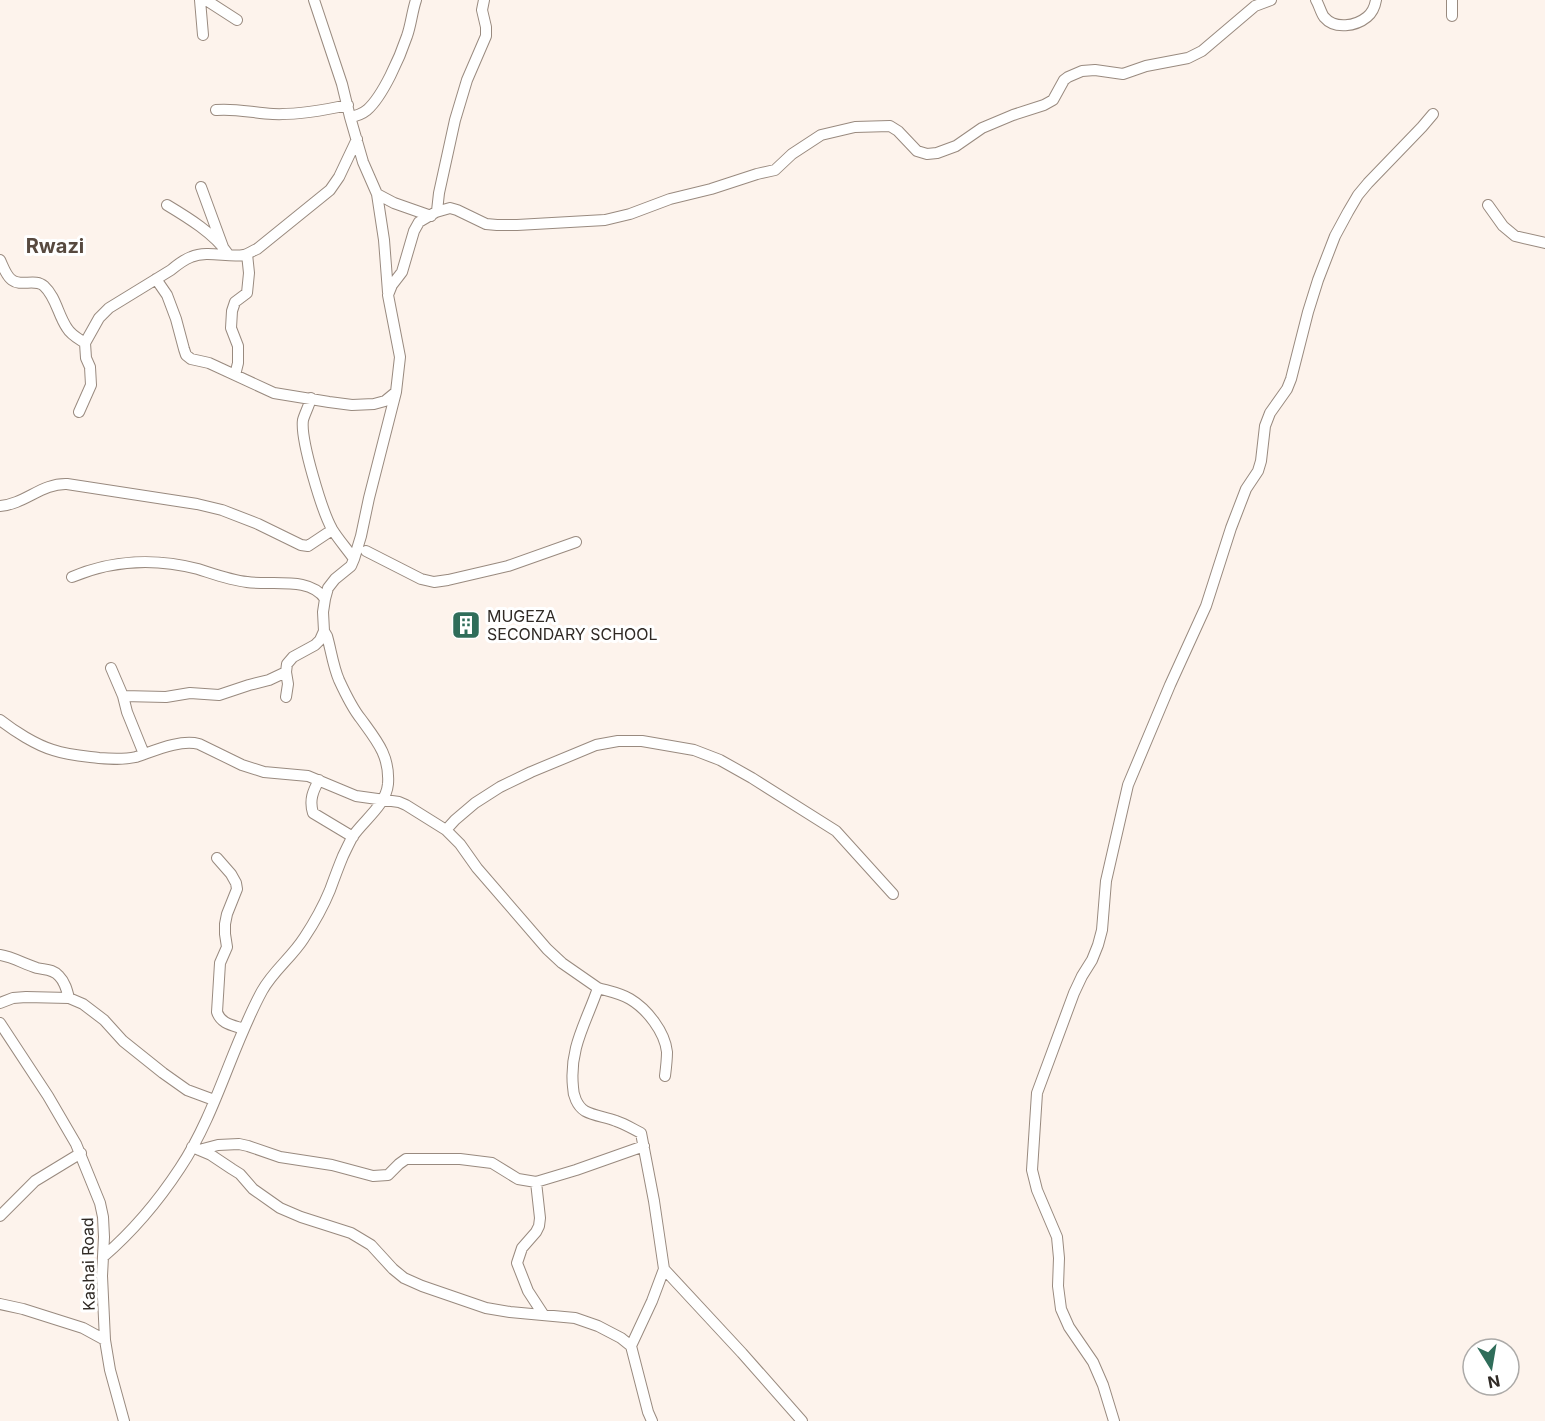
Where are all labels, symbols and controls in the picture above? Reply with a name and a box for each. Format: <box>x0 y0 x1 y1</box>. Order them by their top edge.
district label: Rwazi <box>26 234 84 258</box>
place label: MUGEZA SECONDARY SCHOOL <box>487 606 658 644</box>
building icon: MUGEZA SECONDARY SCHOOL <box>450 609 482 641</box>
street label: Kashai Road <box>77 1217 99 1311</box>
north arrow <box>1461 1337 1521 1397</box>
text: N <box>1486 1371 1502 1393</box>

